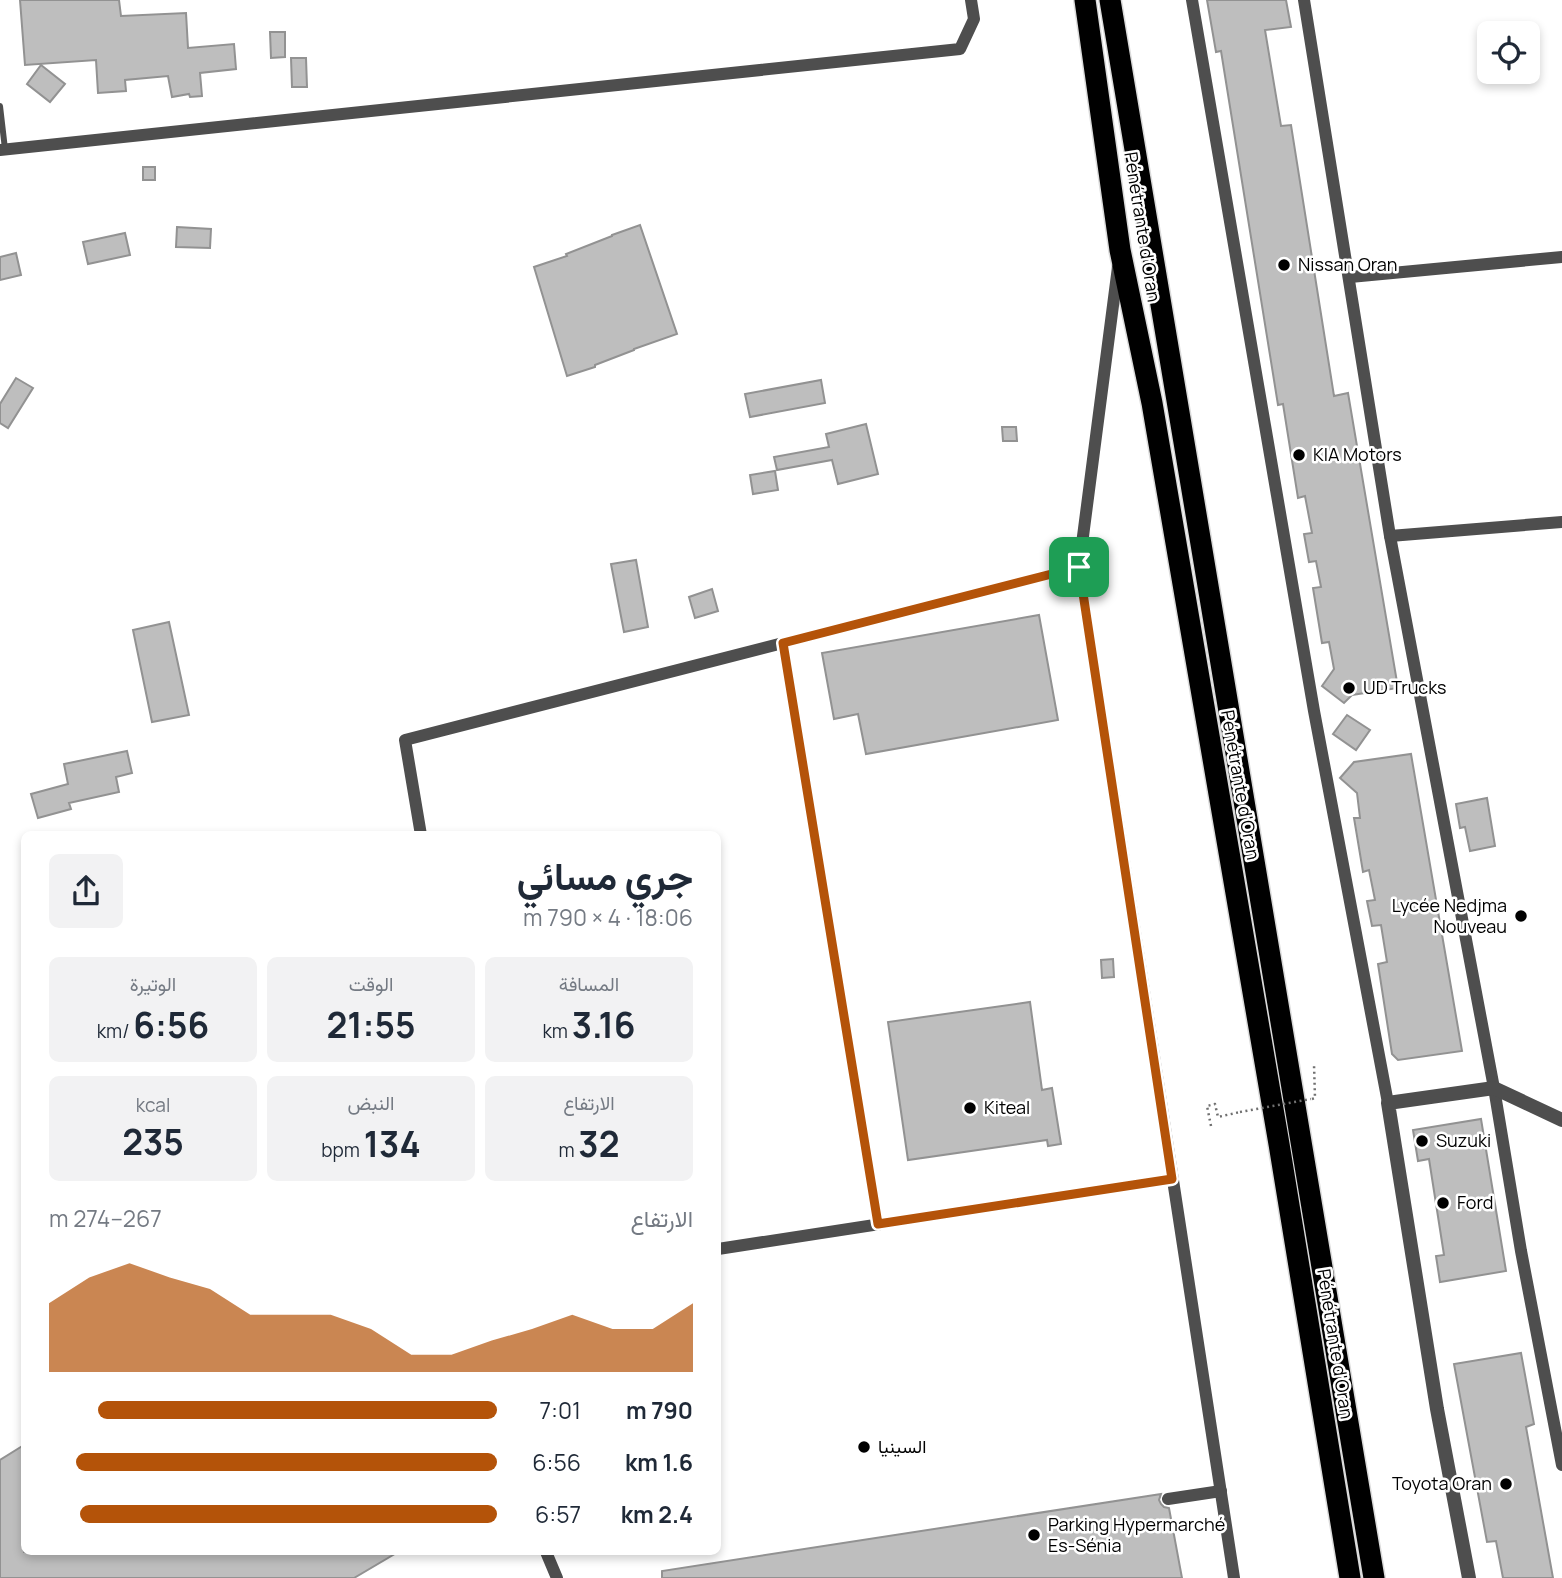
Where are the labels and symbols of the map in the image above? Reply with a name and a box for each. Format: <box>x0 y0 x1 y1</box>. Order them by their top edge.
street label: Pénétrante d'Oran <box>1119 150 1167 304</box>
place label: Nissan Oran <box>1298 252 1398 276</box>
marker: Nissan Oran <box>1276 257 1292 273</box>
place label: KIA Motors <box>1313 442 1402 466</box>
marker: KIA Motors <box>1291 447 1307 463</box>
pin <box>1049 537 1109 597</box>
place label: UD Trucks <box>1363 675 1447 699</box>
marker: UD Trucks <box>1341 680 1357 696</box>
street label: Pénétrante d'Oran <box>1216 708 1266 862</box>
place label: Lycée Nedjma Nouveau <box>1392 893 1507 938</box>
marker: Lycée Nedjma Nouveau <box>1513 908 1529 924</box>
place label: Kiteal <box>984 1095 1030 1119</box>
marker: Kiteal <box>962 1100 978 1116</box>
place label: Suzuki <box>1436 1128 1491 1152</box>
marker: Suzuki <box>1414 1133 1430 1149</box>
place label: Ford <box>1457 1190 1493 1214</box>
marker: Ford <box>1435 1195 1451 1211</box>
street label: Pénétrante d'Oran <box>1312 1267 1360 1421</box>
place label: السينيا <box>878 1434 926 1458</box>
marker: السينيا <box>856 1439 872 1455</box>
place label: Toyota Oran <box>1392 1471 1492 1495</box>
marker: Toyota Oran <box>1498 1476 1514 1492</box>
place label: Parking Hypermarché Es-Sénia <box>1048 1512 1225 1557</box>
marker: Parking Hypermarché Es-Sénia <box>1026 1527 1042 1543</box>

